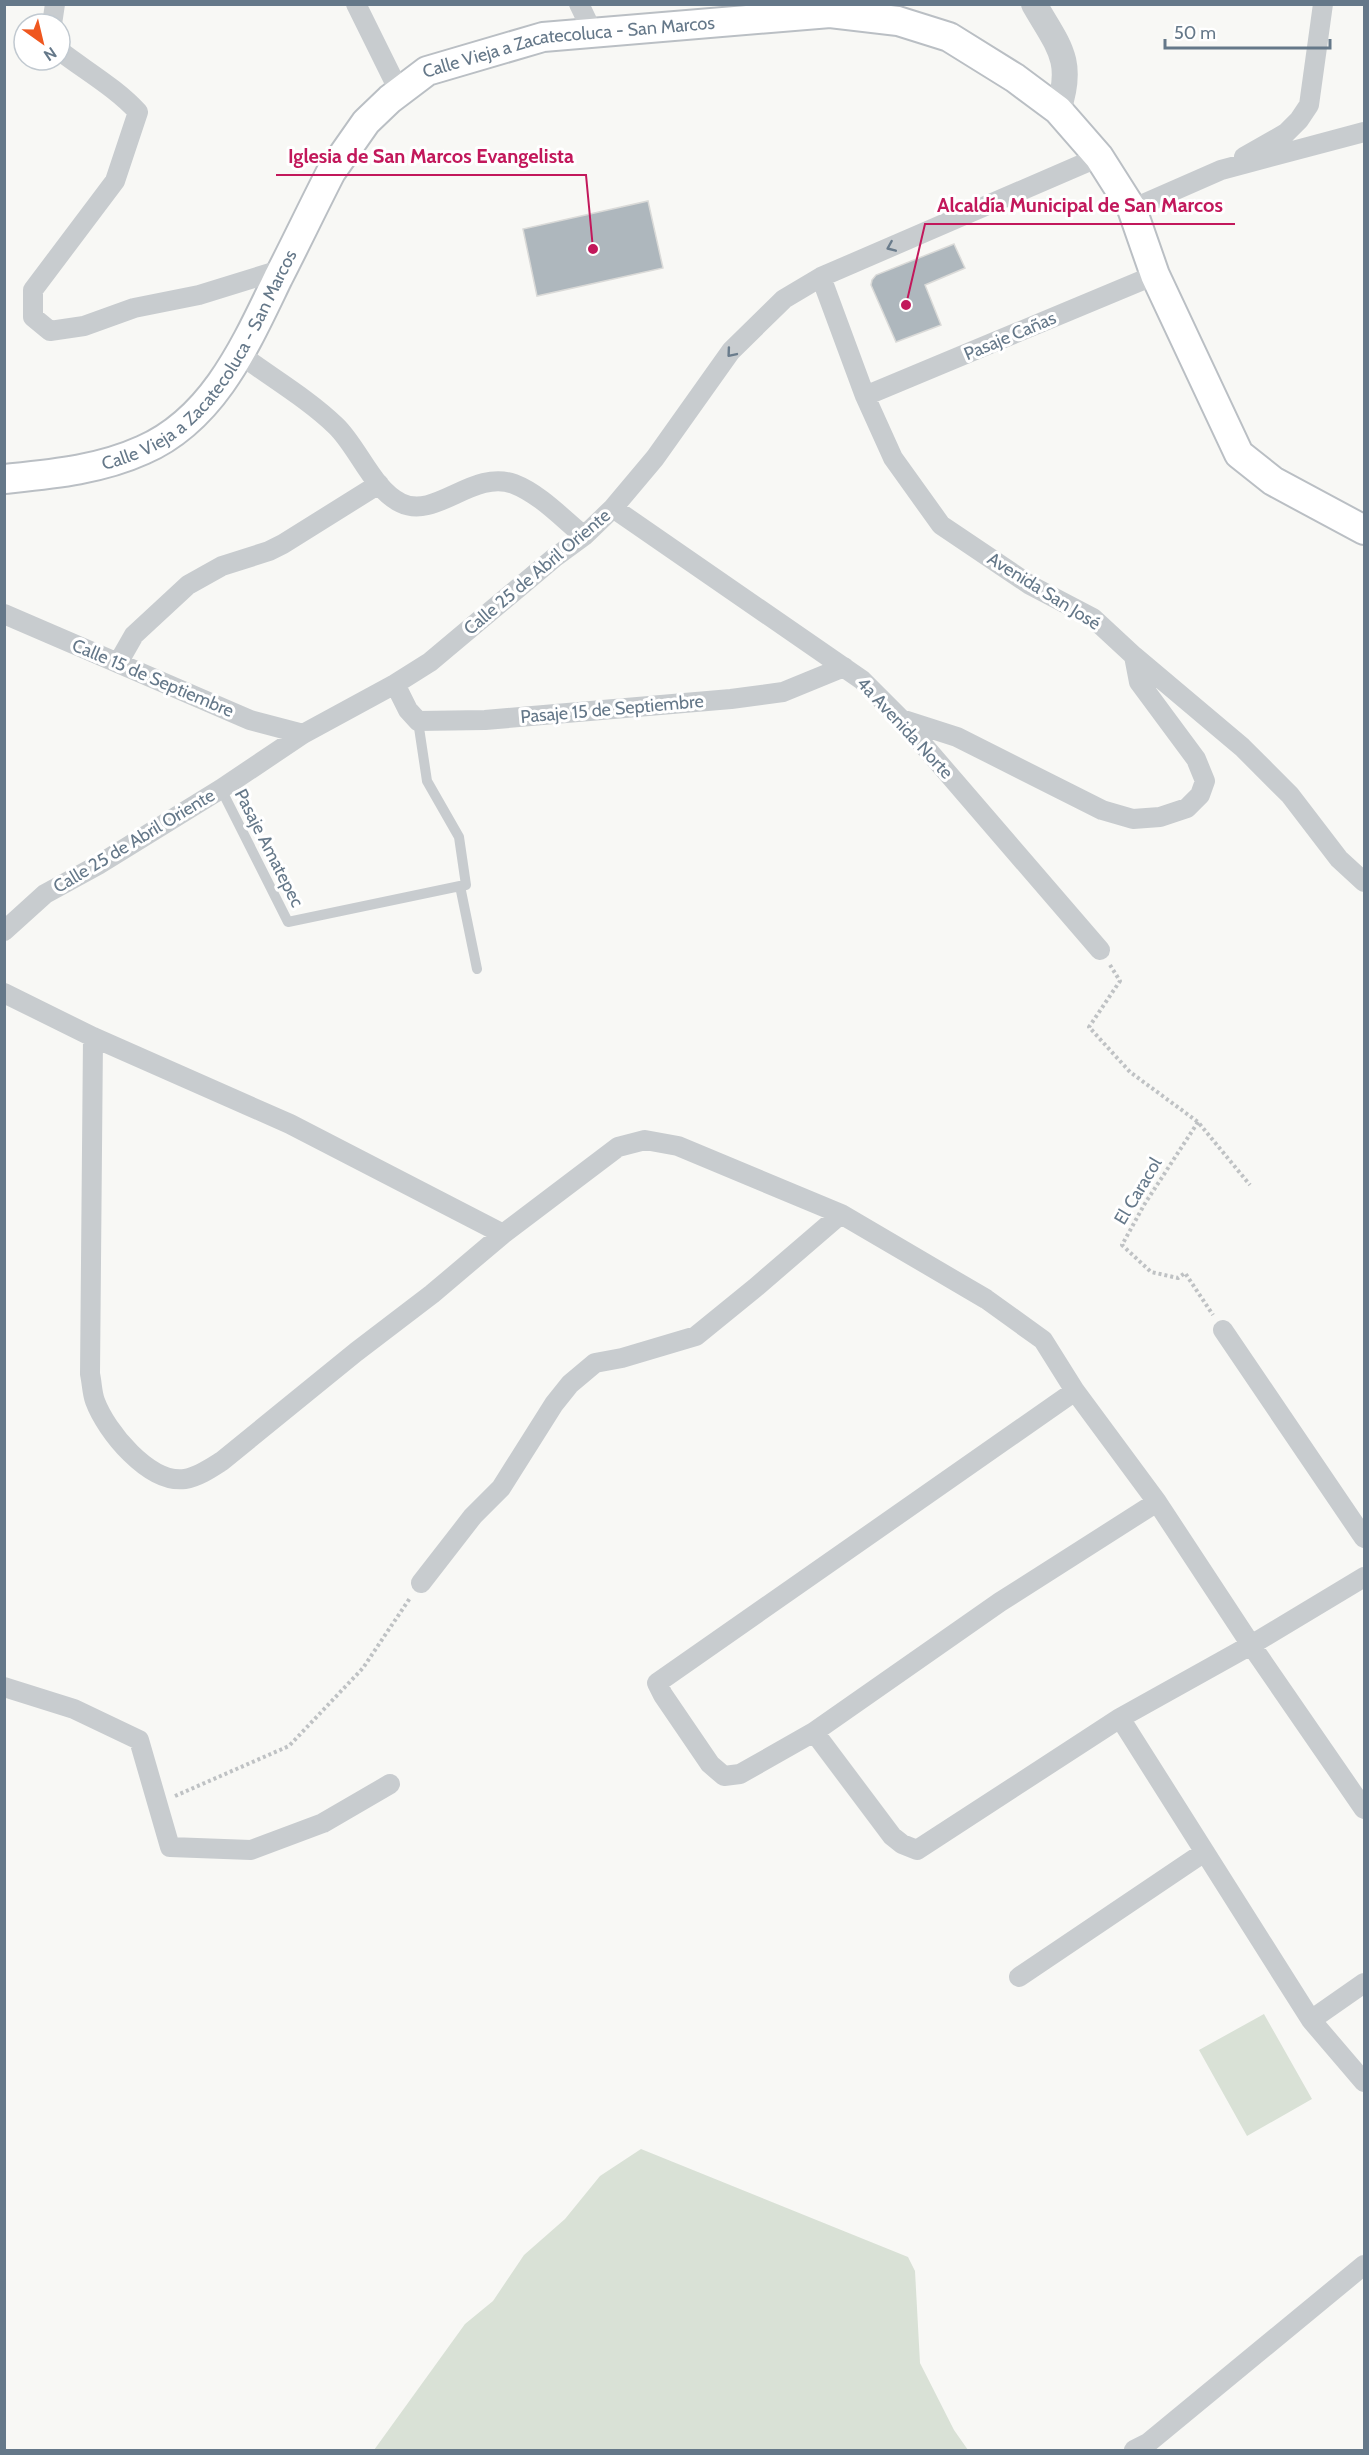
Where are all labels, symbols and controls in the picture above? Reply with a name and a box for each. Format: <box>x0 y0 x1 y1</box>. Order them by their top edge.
north arrow <box>12 12 72 72</box>
street label: Calle Vieja a Zacatecoluca - San Marcos <box>420 12 716 83</box>
scale bar <box>1165 12 1330 50</box>
text: 50 m <box>1174 22 1216 44</box>
text: N <box>40 43 60 65</box>
callout: Iglesia de San Marcos Evangelista <box>276 137 586 175</box>
text: Iglesia de San Marcos Evangelista <box>288 144 574 168</box>
callout: Alcaldía Municipal de San Marcos <box>925 186 1235 224</box>
text: Alcaldía Municipal de San Marcos <box>937 193 1223 217</box>
one-way arrow <box>887 239 898 251</box>
street label: Calle Vieja a Zacatecoluca - San Marcos <box>99 246 301 475</box>
street label: Pasaje Cañas <box>961 307 1059 365</box>
one-way arrow <box>727 346 738 357</box>
street label: Calle 25 de Abril Oriente <box>459 504 615 640</box>
street label: Avenida San José <box>983 547 1105 635</box>
street label: Calle 15 de Septiembre <box>69 634 237 722</box>
street label: 4a Avenida Norte <box>852 673 958 783</box>
street label: Pasaje 15 de Septiembre <box>519 690 705 728</box>
street label: Calle 25 de Abril Oriente <box>49 784 219 898</box>
street label: Pasaje Amatepec <box>230 785 308 911</box>
street label: El Caracol <box>1109 1153 1167 1229</box>

